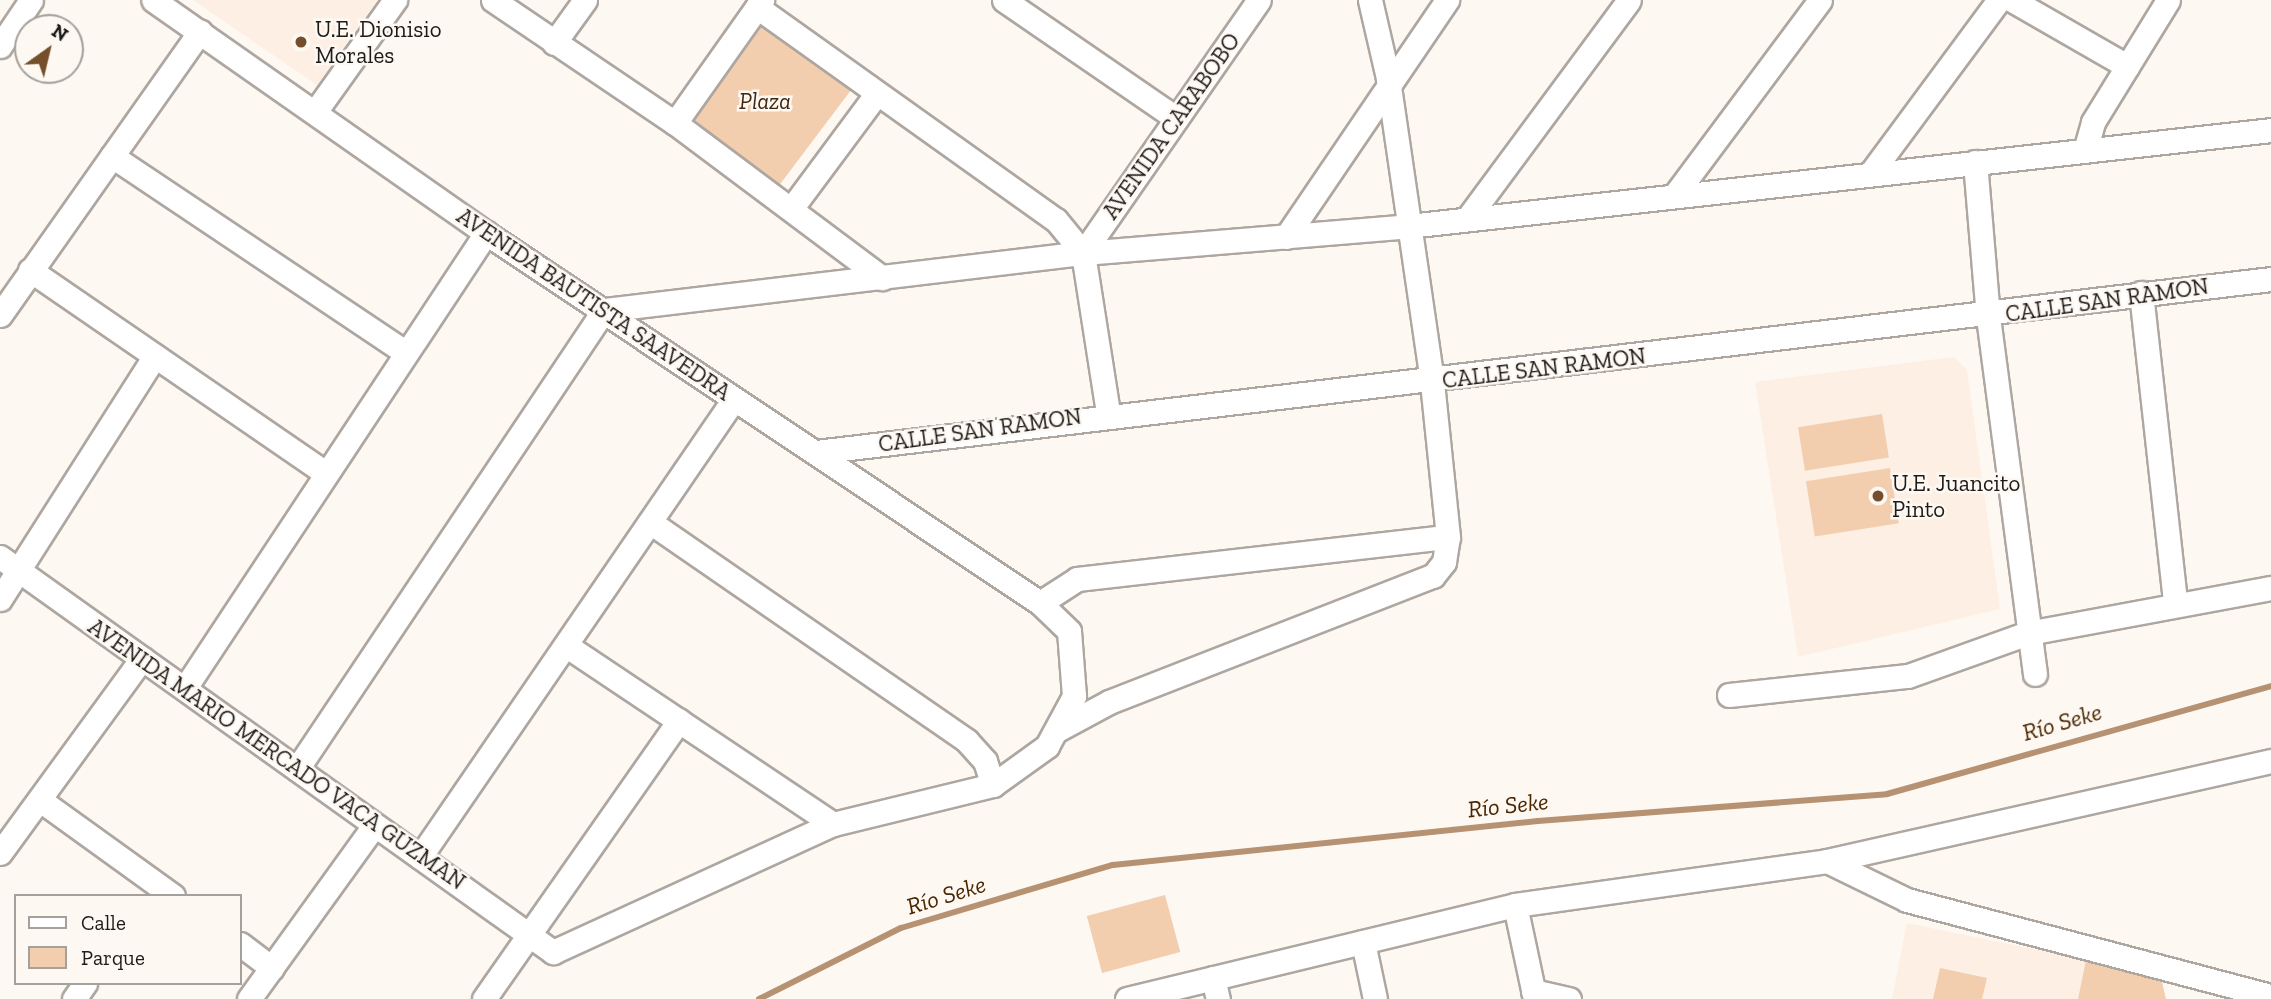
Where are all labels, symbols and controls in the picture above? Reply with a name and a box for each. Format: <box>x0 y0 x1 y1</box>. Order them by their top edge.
north arrow <box>14 14 84 84</box>
place label: U.E. Dionisio Morales <box>315 15 442 69</box>
text: N <box>47 19 72 46</box>
street label: AVENIDA CARABOBO <box>1096 27 1246 225</box>
marker: U.E. Dionisio Morales <box>293 34 309 50</box>
park label: Plaza <box>739 87 791 115</box>
street label: AVENIDA BAUTISTA SAAVEDRA <box>451 201 737 407</box>
street label: CALLE SAN RAMON <box>2004 272 2210 328</box>
street label: CALLE SAN RAMON <box>1441 342 1647 394</box>
street label: CALLE SAN RAMON <box>877 402 1083 458</box>
place label: U.E. Juancito Pinto <box>1892 469 2021 523</box>
marker: U.E. Juancito Pinto <box>1870 488 1886 504</box>
street label: AVENIDA MARIO MERCADO VACA GUZMAN <box>82 612 472 896</box>
water label: Río Seke <box>2019 697 2105 747</box>
water label: Río Seke <box>1466 786 1550 824</box>
water label: Río Seke <box>903 869 989 921</box>
legend <box>14 894 242 985</box>
text: Calle <box>81 910 126 935</box>
text: Parque <box>81 945 145 970</box>

